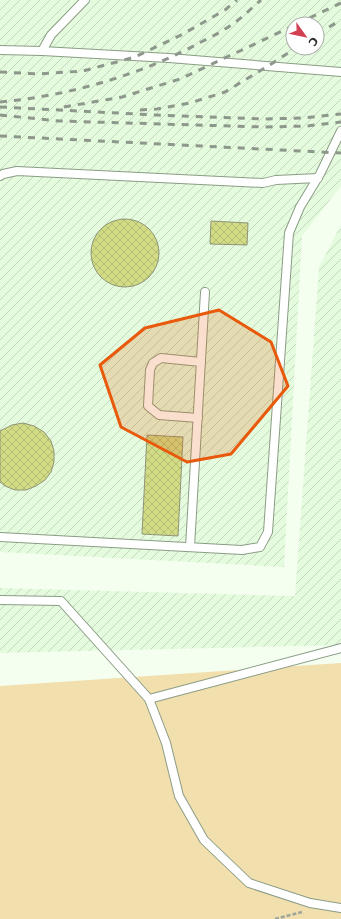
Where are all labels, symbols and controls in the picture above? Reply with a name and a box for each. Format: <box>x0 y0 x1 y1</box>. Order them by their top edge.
north arrow <box>285 16 325 56</box>
text: С <box>305 34 321 48</box>

